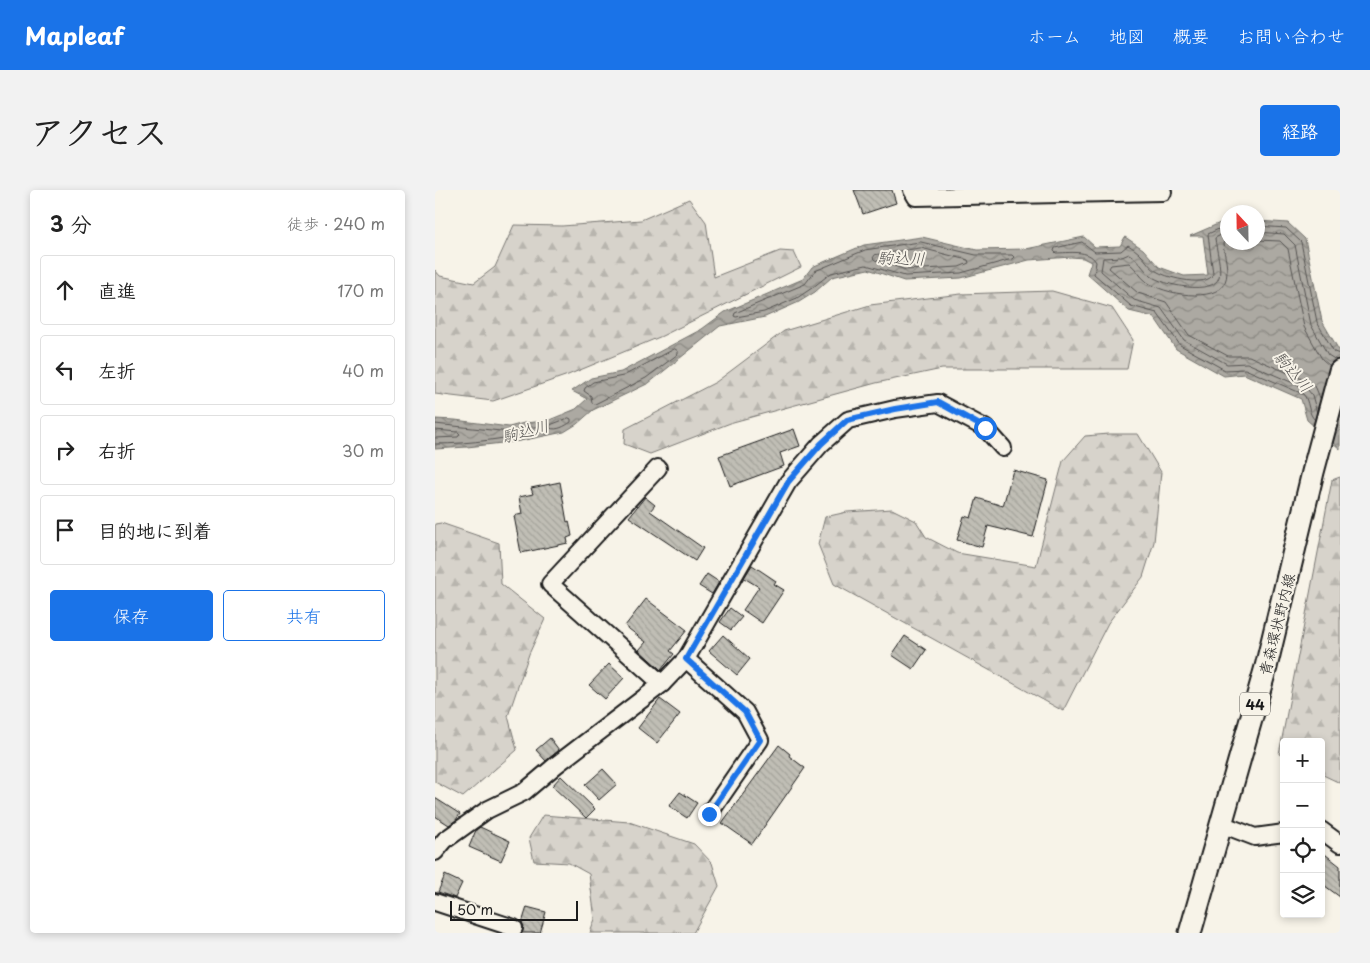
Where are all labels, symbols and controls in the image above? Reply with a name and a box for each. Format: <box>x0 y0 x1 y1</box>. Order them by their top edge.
text: Mapleaf <box>25 17 124 53</box>
text: ホーム <box>1028 22 1081 49</box>
text: 地図 <box>1109 22 1145 49</box>
text: 概要 <box>1173 22 1209 49</box>
text: お問い合わせ <box>1237 22 1345 49</box>
text: アクセス <box>30 104 168 157</box>
button: 経路 <box>1260 105 1340 156</box>
north arrow <box>1220 205 1265 250</box>
text: 3 分 <box>50 207 92 239</box>
text: 徒歩 · 240 m <box>287 211 385 235</box>
water label: 駒込川 <box>877 245 925 269</box>
icon: ahead <box>51 276 79 304</box>
text: 直進 <box>98 276 136 304</box>
text: 170 m <box>338 278 384 302</box>
water label: 駒込川 <box>1269 345 1319 397</box>
icon: left <box>51 356 79 384</box>
text: 左折 <box>98 356 136 384</box>
text: 40 m <box>342 358 384 382</box>
water label: 駒込川 <box>499 412 551 448</box>
route start <box>974 417 997 440</box>
icon: right <box>51 436 79 464</box>
text: 右折 <box>98 436 136 464</box>
text: 30 m <box>342 438 384 462</box>
icon: arrive <box>51 516 79 544</box>
text: 目的地に到着 <box>98 516 212 544</box>
street label: 青森環状野内線 <box>1252 570 1300 678</box>
button: 保存 <box>50 590 213 641</box>
button: 共有 <box>223 590 385 641</box>
road number: 44 <box>1240 692 1270 716</box>
map controls <box>1280 738 1325 918</box>
button: + <box>1280 738 1325 783</box>
button: − <box>1280 783 1325 828</box>
route end <box>698 803 721 826</box>
button: locate <box>1280 828 1325 873</box>
button: layers <box>1280 873 1325 918</box>
scale bar <box>450 898 577 921</box>
text: 50 m <box>457 899 493 920</box>

